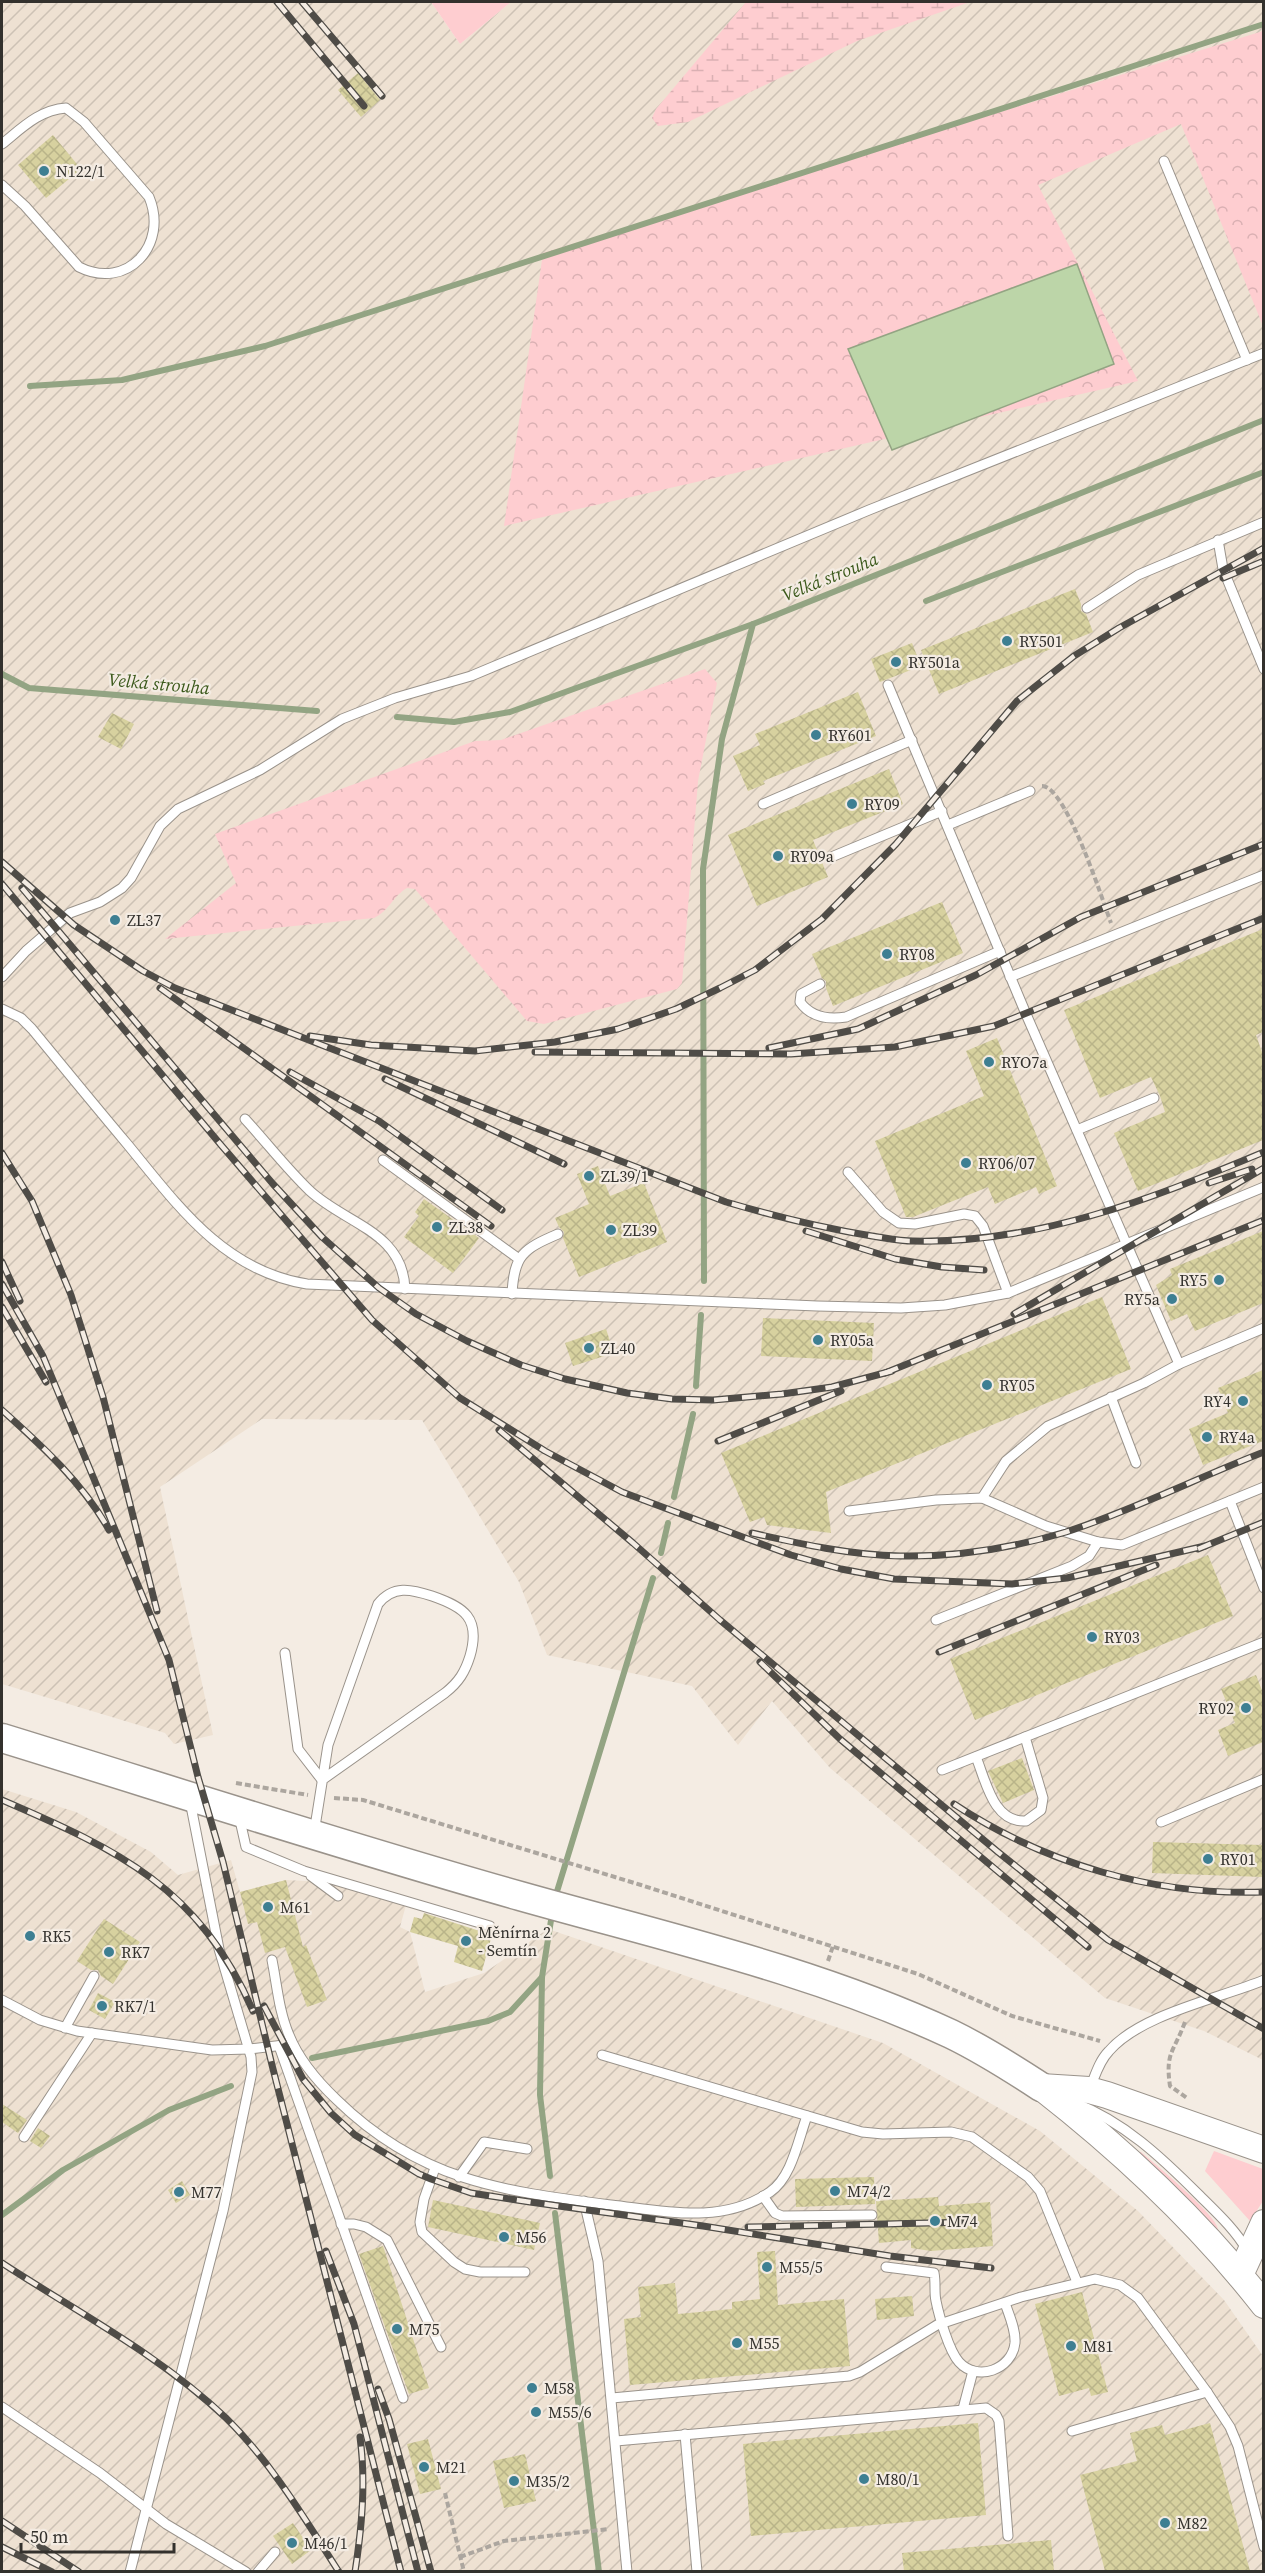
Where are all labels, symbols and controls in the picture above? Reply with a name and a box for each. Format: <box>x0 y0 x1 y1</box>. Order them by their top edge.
place label: N122/1 <box>56 160 105 182</box>
marker: N122/1 <box>37 164 51 178</box>
water label: Velká strouha <box>778 546 882 607</box>
place label: RY501 <box>1019 630 1063 652</box>
marker: RY501 <box>1000 634 1014 648</box>
place label: RY501a <box>908 651 961 673</box>
marker: RY501a <box>889 655 903 669</box>
water label: Velká strouha <box>107 667 211 700</box>
place label: RY601 <box>828 724 872 746</box>
marker: RY601 <box>809 728 823 742</box>
place label: RY09 <box>864 793 900 815</box>
marker: RY09 <box>845 797 859 811</box>
place label: RY09a <box>790 845 835 867</box>
marker: RY09a <box>771 849 785 863</box>
place label: ZL37 <box>127 909 161 931</box>
marker: ZL37 <box>108 913 122 927</box>
place label: RY08 <box>899 943 935 965</box>
marker: RY08 <box>880 947 894 961</box>
place label: RYO7a <box>1001 1051 1048 1073</box>
marker: RYO7a <box>982 1055 996 1069</box>
place label: RY06/07 <box>978 1152 1035 1174</box>
marker: RY06/07 <box>959 1156 973 1170</box>
place label: ZL39/1 <box>601 1165 649 1187</box>
marker: ZL39/1 <box>582 1169 596 1183</box>
place label: ZL38 <box>449 1216 483 1238</box>
place label: ZL39 <box>623 1219 657 1241</box>
marker: ZL38 <box>430 1220 444 1234</box>
marker: ZL39 <box>604 1223 618 1237</box>
place label: RY5 <box>1179 1269 1207 1291</box>
marker: RY5 <box>1212 1273 1226 1287</box>
place label: RY5a <box>1124 1288 1161 1310</box>
marker: RY5a <box>1165 1292 1179 1306</box>
place label: RY05a <box>830 1329 875 1351</box>
marker: RY05a <box>811 1333 825 1347</box>
place label: ZL40 <box>601 1337 635 1359</box>
marker: ZL40 <box>582 1341 596 1355</box>
place label: RY05 <box>999 1374 1035 1396</box>
marker: RY05 <box>980 1378 994 1392</box>
place label: RY4 <box>1203 1390 1231 1412</box>
marker: RY4 <box>1236 1394 1250 1408</box>
place label: RY4a <box>1219 1426 1256 1448</box>
marker: RY4a <box>1200 1430 1214 1444</box>
place label: RY03 <box>1104 1626 1140 1648</box>
marker: RY03 <box>1085 1630 1099 1644</box>
place label: RY02 <box>1198 1697 1234 1719</box>
marker: RY02 <box>1239 1701 1253 1715</box>
place label: RY01 <box>1220 1848 1256 1870</box>
marker: RY01 <box>1201 1852 1215 1866</box>
place label: M61 <box>280 1896 310 1918</box>
marker: M61 <box>261 1900 275 1914</box>
place label: Měnírna 2 - Semtín <box>478 1921 551 1961</box>
place label: RK5 <box>42 1925 71 1947</box>
marker: RK5 <box>23 1929 37 1943</box>
marker: Měnírna 2 - Semtín <box>459 1934 473 1948</box>
place label: RK7 <box>121 1941 150 1963</box>
marker: RK7 <box>102 1945 116 1959</box>
place label: RK7/1 <box>114 1995 156 2017</box>
marker: RK7/1 <box>95 1999 109 2013</box>
place label: M74/2 <box>847 2180 891 2202</box>
place label: M77 <box>191 2181 221 2203</box>
marker: M74/2 <box>828 2184 842 2198</box>
marker: M77 <box>172 2185 186 2199</box>
place label: M74 <box>947 2210 977 2232</box>
marker: M74 <box>928 2214 942 2228</box>
place label: M56 <box>516 2226 546 2248</box>
marker: M56 <box>497 2230 511 2244</box>
place label: M55/5 <box>779 2256 823 2278</box>
marker: M55/5 <box>760 2260 774 2274</box>
place label: M75 <box>409 2318 439 2340</box>
marker: M75 <box>390 2322 404 2336</box>
place label: M55 <box>749 2332 779 2354</box>
place label: M81 <box>1083 2335 1113 2357</box>
marker: M55 <box>730 2336 744 2350</box>
marker: M81 <box>1064 2339 1078 2353</box>
place label: M58 <box>544 2377 574 2399</box>
marker: M58 <box>525 2381 539 2395</box>
place label: M55/6 <box>548 2401 592 2423</box>
marker: M55/6 <box>529 2405 543 2419</box>
place label: M21 <box>436 2456 466 2478</box>
marker: M21 <box>417 2460 431 2474</box>
place label: M80/1 <box>876 2468 920 2490</box>
place label: M35/2 <box>526 2470 570 2492</box>
marker: M80/1 <box>857 2472 871 2486</box>
marker: M35/2 <box>507 2474 521 2488</box>
place label: M82 <box>1177 2512 1207 2534</box>
scale bar <box>21 2516 174 2554</box>
marker: M82 <box>1158 2516 1172 2530</box>
text: 50 m <box>30 2524 68 2549</box>
place label: M46/1 <box>304 2532 348 2554</box>
marker: M46/1 <box>285 2536 299 2550</box>

